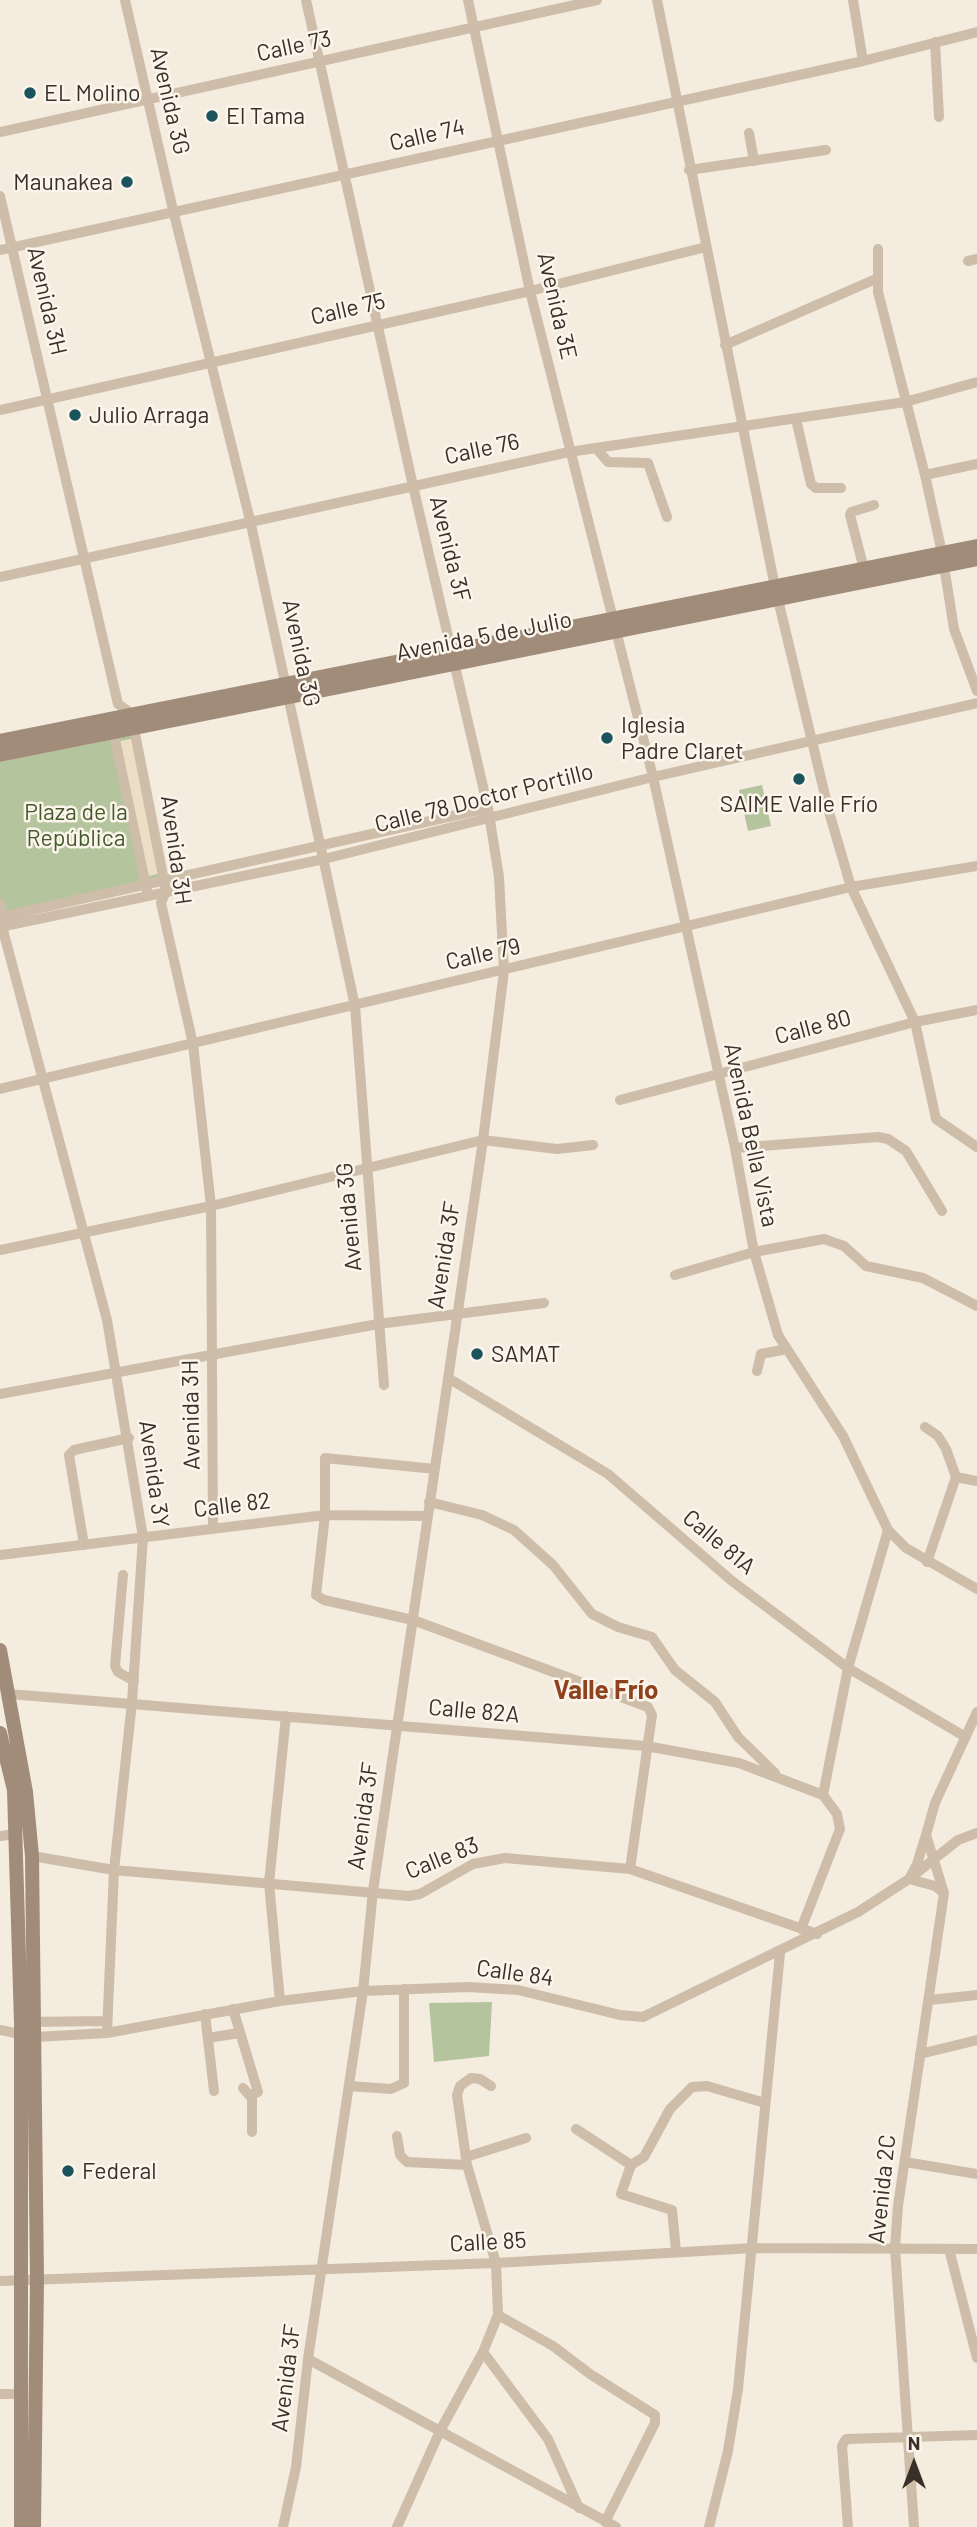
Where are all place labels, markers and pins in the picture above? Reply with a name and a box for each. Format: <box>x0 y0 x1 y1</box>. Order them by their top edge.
place label: EL Molino <box>44 79 140 107</box>
marker: EL Molino <box>22 85 38 101</box>
place label: El Tama <box>226 102 305 130</box>
marker: El Tama <box>204 108 220 124</box>
place label: Maunakea <box>13 168 113 196</box>
marker: Maunakea <box>119 174 135 190</box>
place label: Julio Arraga <box>89 401 209 429</box>
marker: Julio Arraga <box>67 407 83 423</box>
place label: Iglesia Padre Claret <box>621 711 744 765</box>
marker: Iglesia Padre Claret <box>599 730 615 746</box>
marker: SAIME Valle Frío <box>791 771 807 787</box>
place label: SAIME Valle Frío <box>720 790 878 818</box>
place label: SAMAT <box>491 1340 560 1368</box>
marker: SAMAT <box>469 1346 485 1362</box>
place label: Federal <box>82 2157 157 2185</box>
marker: Federal <box>60 2163 76 2179</box>

